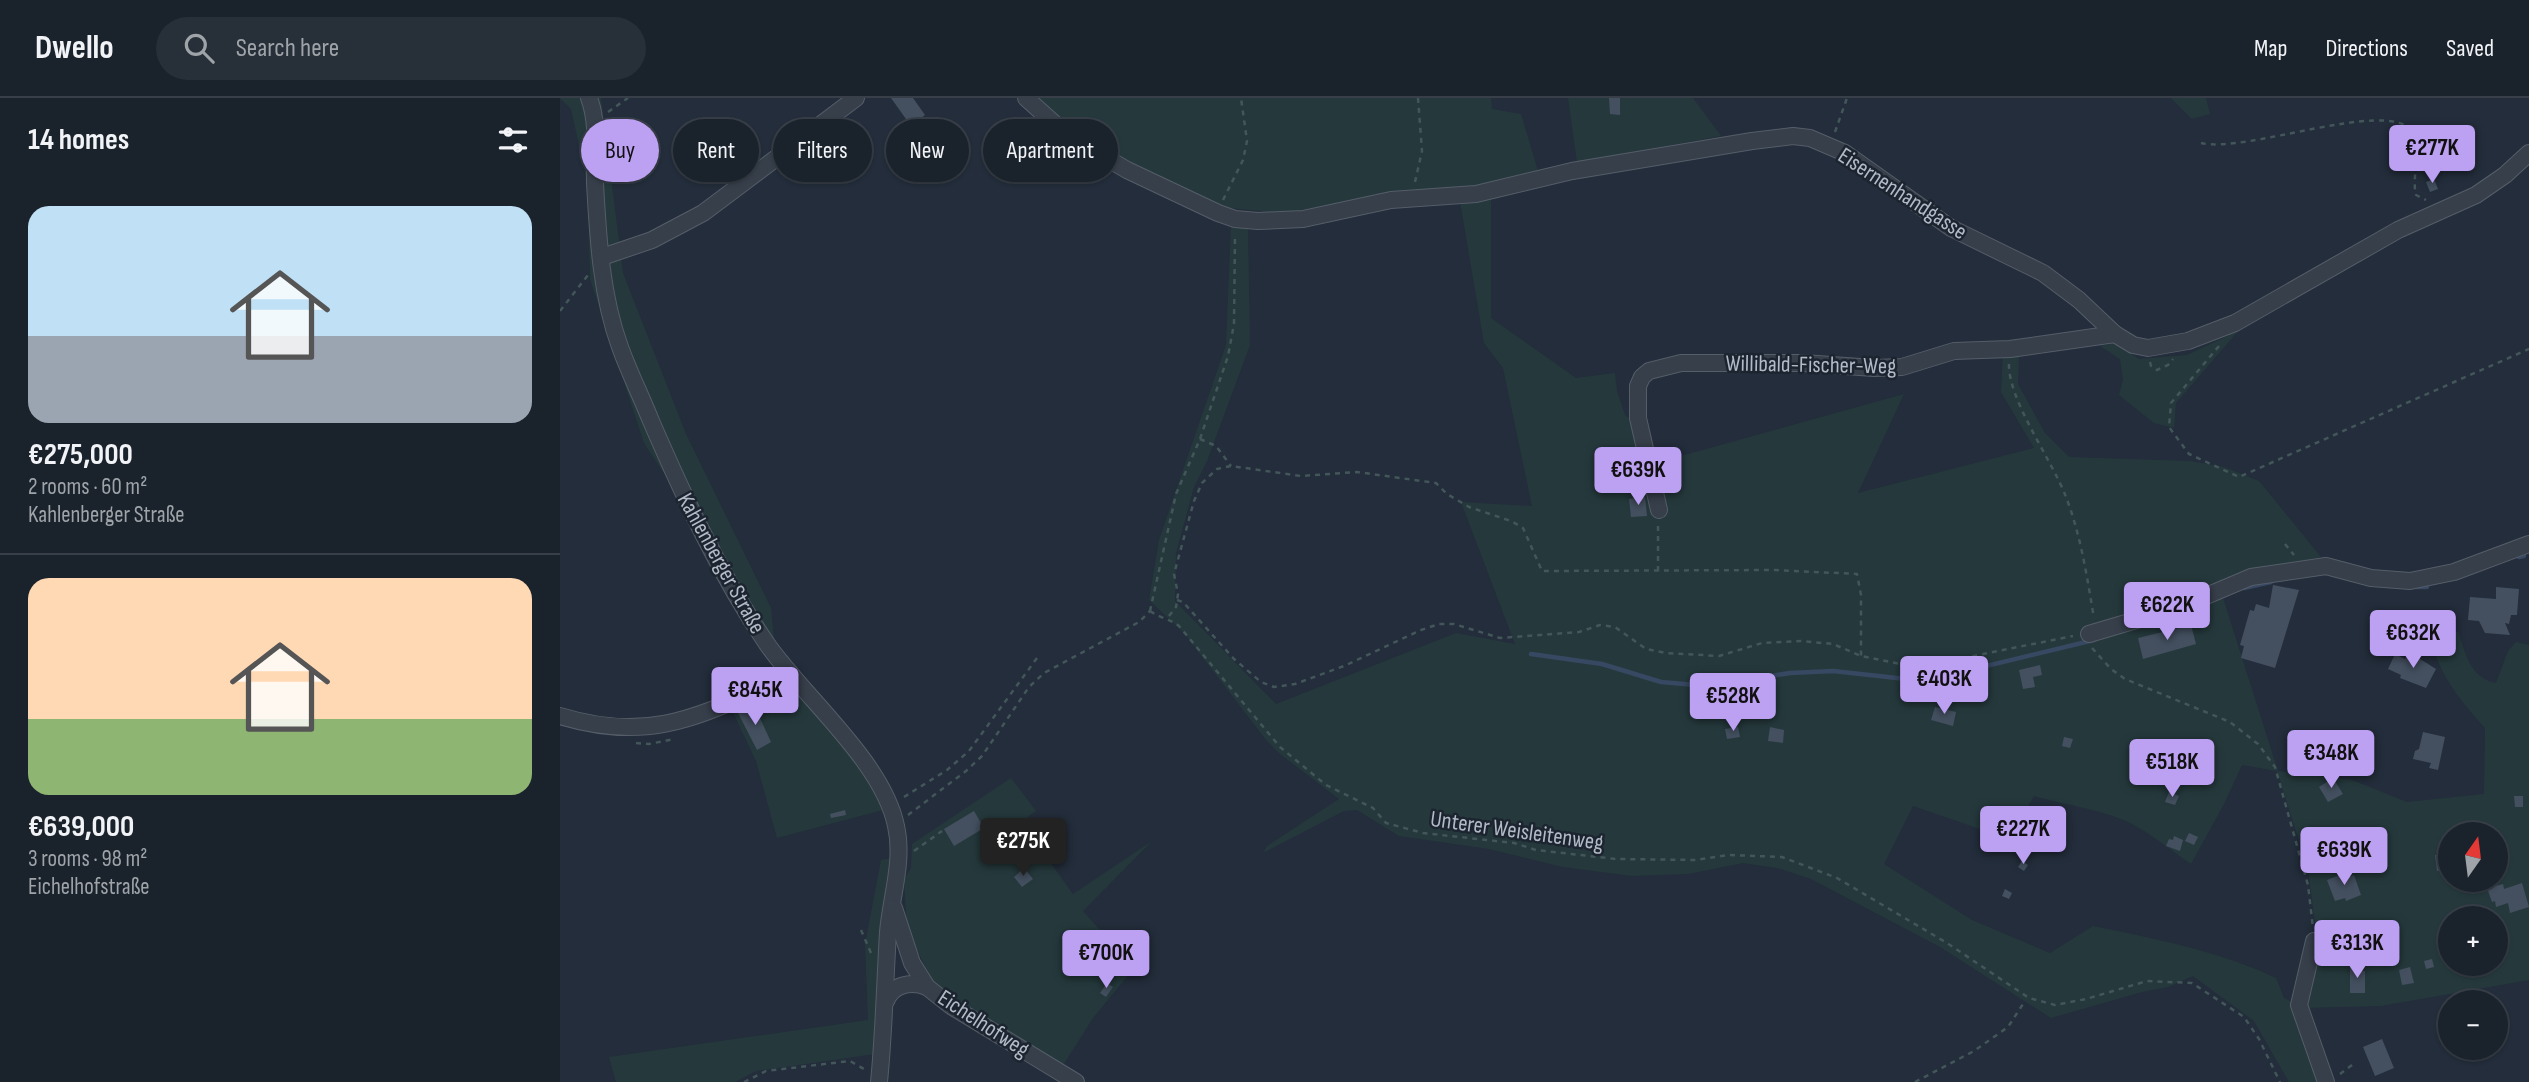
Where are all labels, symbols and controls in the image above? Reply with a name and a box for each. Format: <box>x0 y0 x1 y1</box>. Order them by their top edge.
search box <box>156 17 646 80</box>
text: Dwello <box>35 28 114 68</box>
icon: search <box>180 29 218 67</box>
text: Search here <box>236 33 339 64</box>
text: Map <box>2254 34 2287 63</box>
text: Directions <box>2325 34 2408 63</box>
text: Saved <box>2446 34 2494 63</box>
chip: Buy <box>581 119 659 182</box>
chip: Rent <box>673 119 759 182</box>
chip: Filters <box>773 119 872 182</box>
chip: New <box>886 119 969 182</box>
chip: Apartment <box>983 119 1118 182</box>
icon: filters <box>494 121 532 159</box>
text: 14 homes <box>28 122 129 158</box>
pin: €277K <box>2383 126 2481 185</box>
text: €277K <box>2405 134 2459 162</box>
street label: Eisernenhandgasse <box>1833 142 1972 246</box>
icon: home <box>217 252 343 378</box>
street label: Willibald-Fischer-Weg <box>1725 350 1896 380</box>
text: €275,000 <box>28 437 133 473</box>
pin: €639K <box>1589 448 1687 507</box>
text: €639K <box>1610 456 1666 484</box>
text: 2 rooms · 60 m² <box>28 473 147 501</box>
street label: Kahlenberger Straße <box>671 488 771 639</box>
text: Kahlenberger Straße <box>28 501 185 529</box>
pin: €622K <box>2118 582 2216 642</box>
text: €622K <box>2140 591 2194 619</box>
pin: €632K <box>2364 610 2462 670</box>
text: €632K <box>2386 619 2440 647</box>
icon: home <box>217 624 343 750</box>
pin: €403K <box>1895 656 1993 716</box>
text: €403K <box>1916 665 1972 693</box>
pin: €845K <box>706 668 804 727</box>
pin: €528K <box>1684 674 1782 733</box>
text: €845K <box>727 676 783 704</box>
text: €528K <box>1706 682 1760 710</box>
pin: €348K <box>2282 730 2380 790</box>
text: €348K <box>2303 739 2359 767</box>
pin: €518K <box>2123 740 2221 799</box>
text: €518K <box>2145 748 2199 776</box>
street label: Unterer Weisleitenweg <box>1428 805 1605 857</box>
pin: €227K <box>1974 806 2072 866</box>
text: €639,000 <box>28 809 134 845</box>
text: €227K <box>1996 815 2050 843</box>
pin: €275K <box>974 818 1072 878</box>
north arrow <box>2438 822 2508 892</box>
map controls <box>2438 822 2508 1060</box>
text: €275K <box>996 827 1050 855</box>
pin: €639K <box>2295 828 2393 887</box>
text: €639K <box>2316 836 2372 864</box>
text: 3 rooms · 98 m² <box>28 845 147 873</box>
text: Eichelhofstraße <box>28 873 150 901</box>
button: + <box>2438 906 2508 976</box>
pin: €313K <box>2308 920 2406 980</box>
text: €313K <box>2330 929 2384 957</box>
pin: €700K <box>1057 930 1155 990</box>
text: €700K <box>1078 939 1134 967</box>
street label: Eichelhofweg <box>932 984 1034 1064</box>
button: − <box>2438 990 2508 1060</box>

